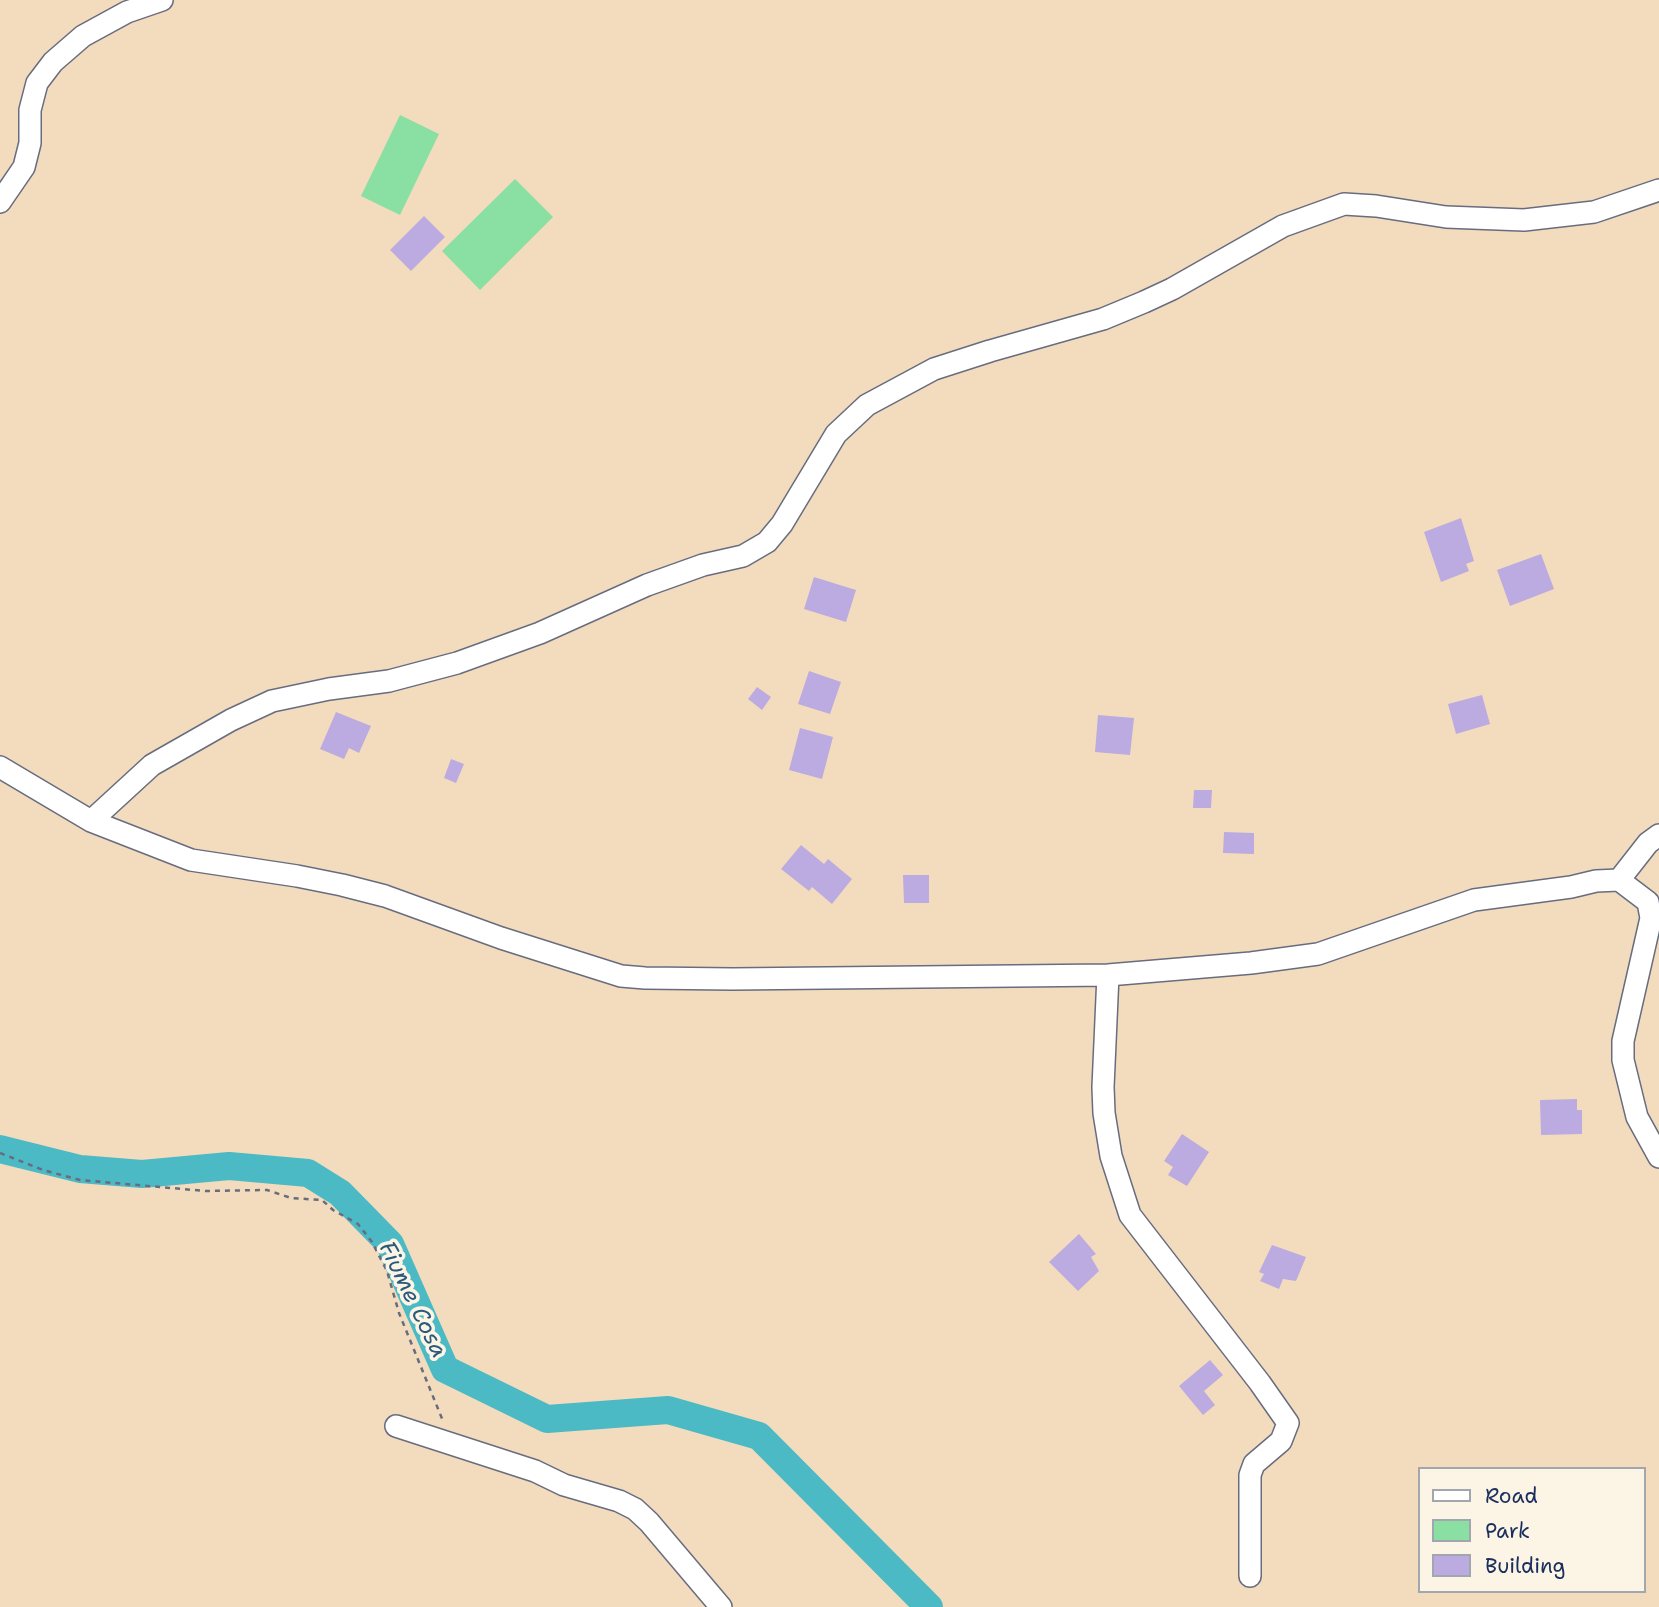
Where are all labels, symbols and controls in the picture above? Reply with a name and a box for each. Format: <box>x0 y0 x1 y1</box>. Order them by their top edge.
water label: Fiume Cosa <box>372 1237 452 1363</box>
legend <box>1418 1467 1645 1593</box>
text: Road <box>1485 1482 1538 1510</box>
text: Park <box>1485 1517 1530 1545</box>
text: Building <box>1485 1552 1565 1580</box>

